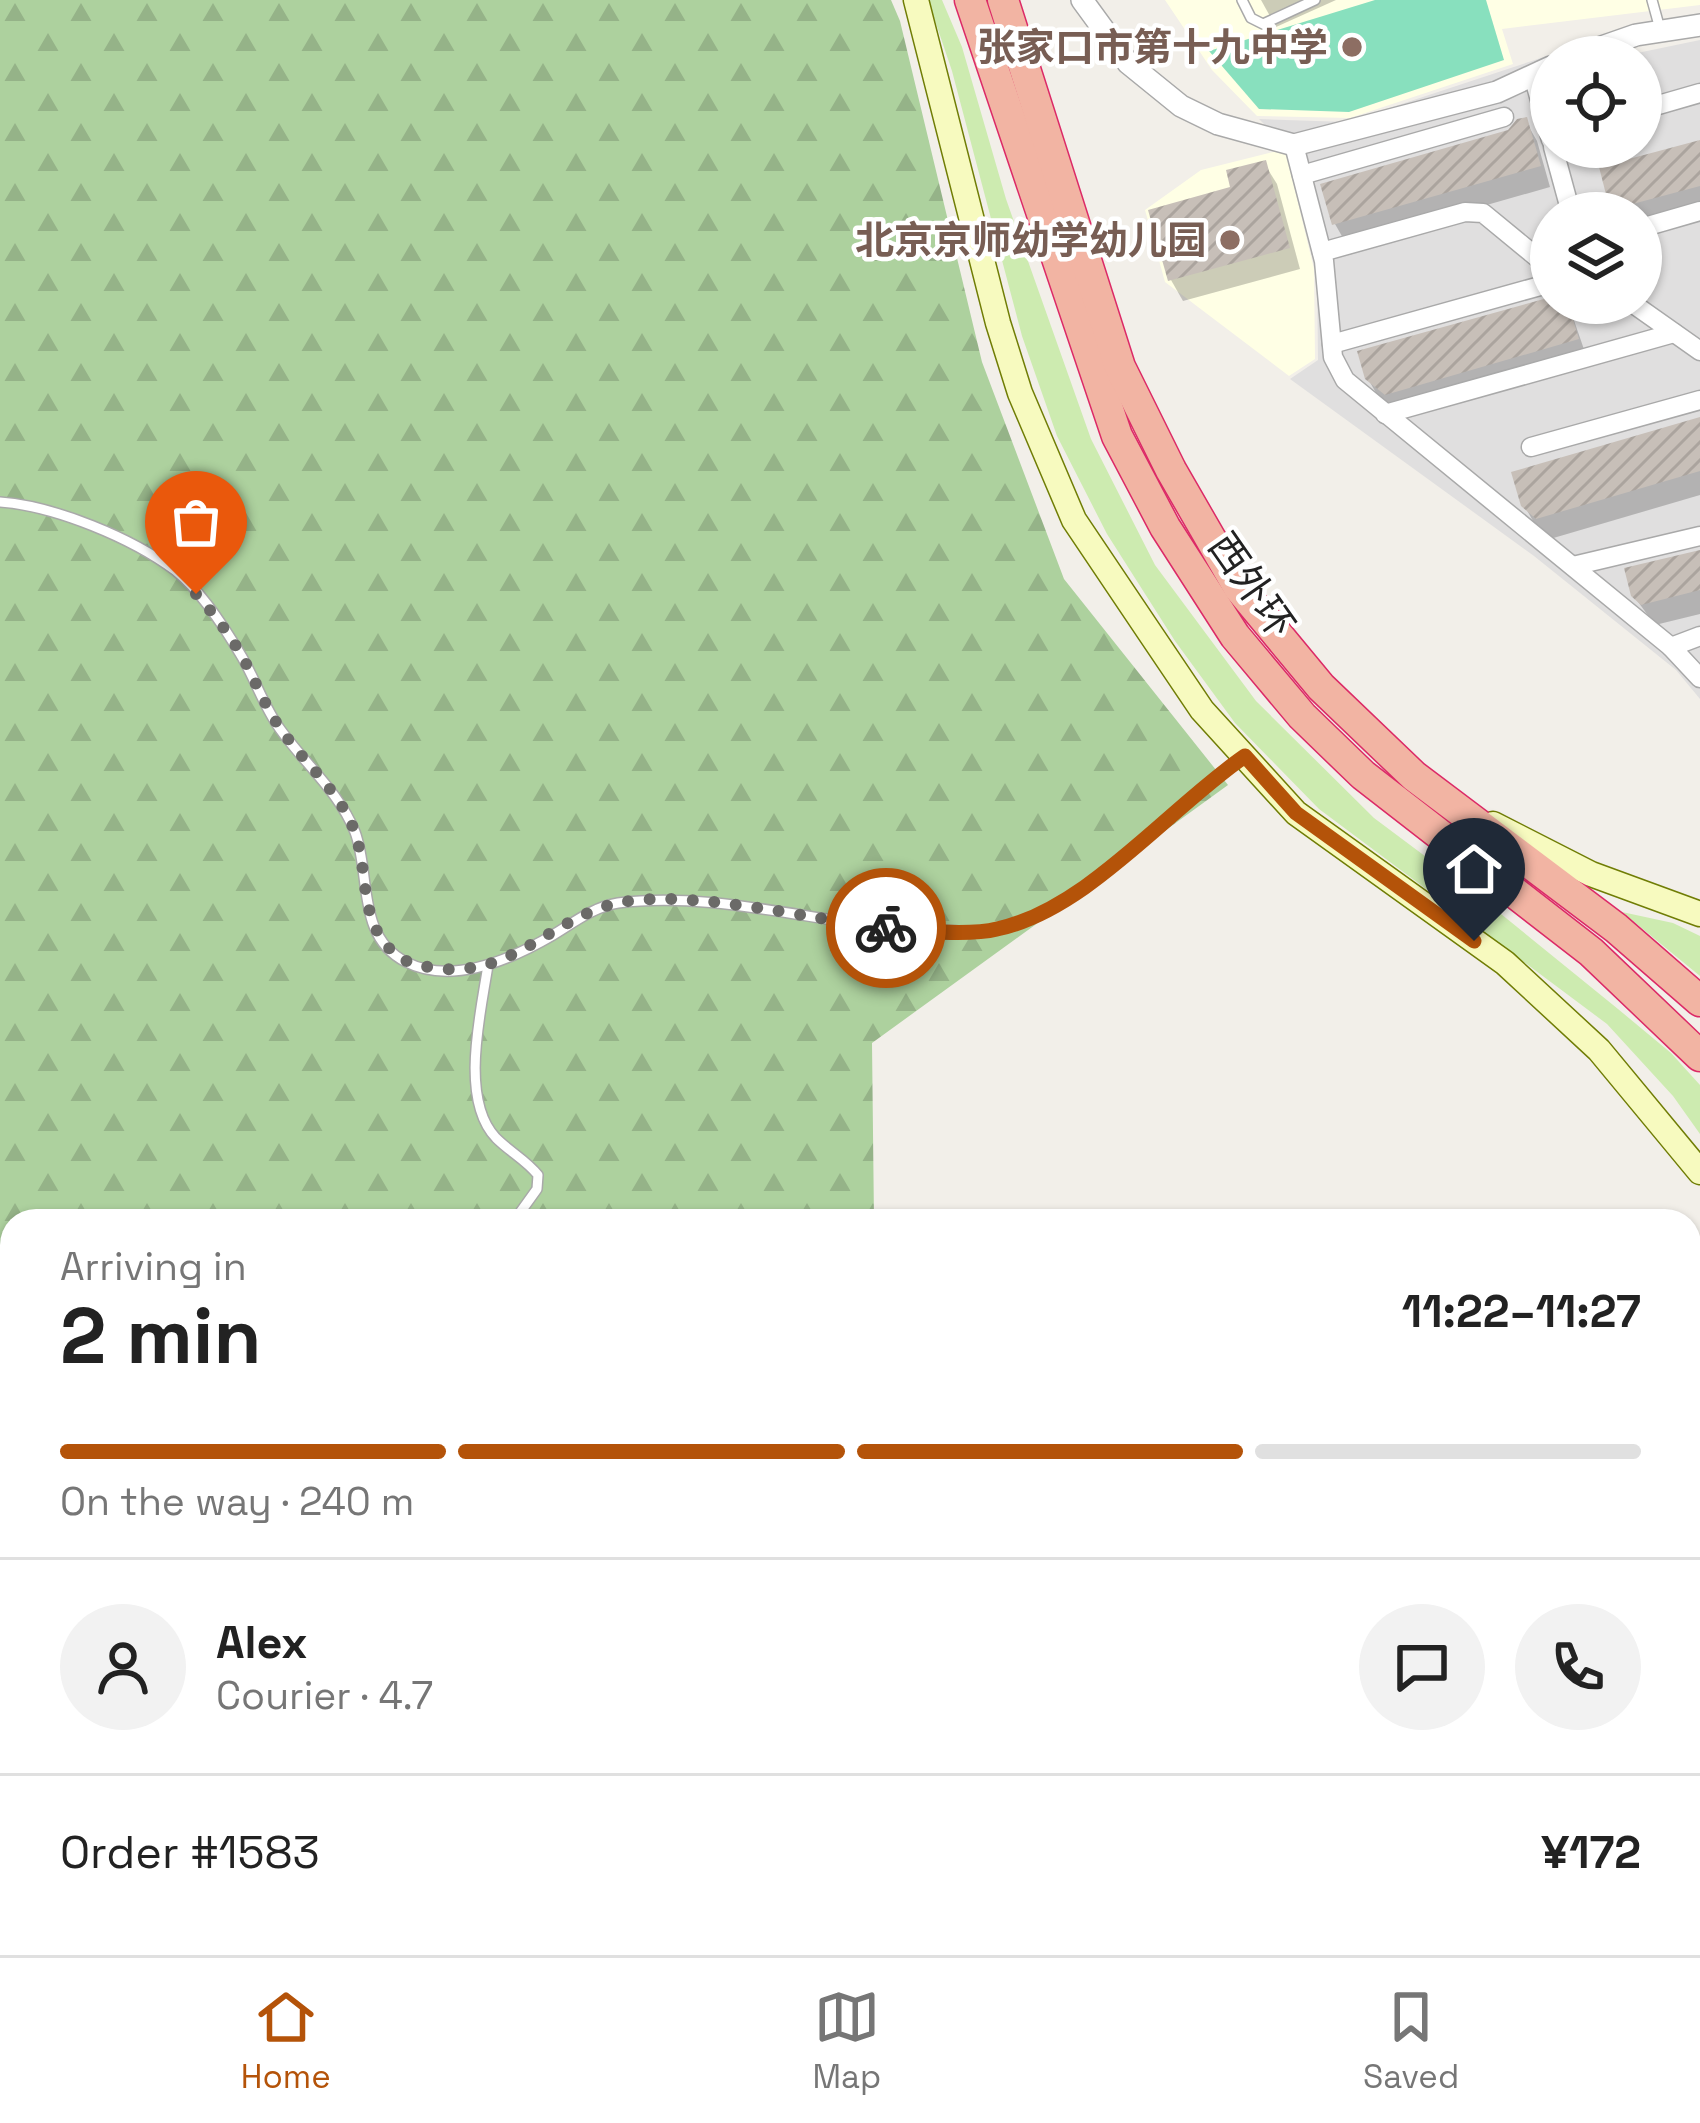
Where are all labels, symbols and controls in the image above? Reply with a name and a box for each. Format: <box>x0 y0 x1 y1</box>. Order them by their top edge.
place label: 张家口市第十九中学 <box>977 23 1328 72</box>
marker: 张家口市第十九中学 <box>1339 34 1365 60</box>
map controls <box>1530 36 1662 324</box>
button: locate <box>1530 36 1662 168</box>
button: layers <box>1530 192 1662 324</box>
place label: 北京京师幼学幼儿园 <box>855 216 1206 265</box>
marker: 北京京师幼学幼儿园 <box>1217 227 1243 253</box>
pin <box>145 471 247 594</box>
icon: bag <box>163 489 229 555</box>
street label: 西外环 <box>1198 523 1305 647</box>
pin <box>1423 818 1525 941</box>
icon: home <box>1441 836 1507 902</box>
courier <box>826 868 946 988</box>
icon: bike <box>853 895 919 961</box>
text: Arriving in <box>60 1242 247 1291</box>
text: 11:22–11:27 <box>1402 1283 1641 1340</box>
text: 2 min <box>60 1286 262 1386</box>
text: On the way · 240 m <box>60 1477 414 1526</box>
button: person <box>60 1604 186 1730</box>
button: chat <box>1359 1604 1485 1730</box>
button: phone <box>1515 1604 1641 1730</box>
text: Alex <box>216 1614 308 1671</box>
text: Courier · 4.7 <box>216 1671 433 1720</box>
text: Order #1583 <box>60 1824 320 1881</box>
text: ¥172 <box>1541 1824 1641 1881</box>
tab: Home <box>241 1984 331 2098</box>
tab: Map <box>812 1984 881 2098</box>
tab: Saved <box>1363 1984 1459 2098</box>

